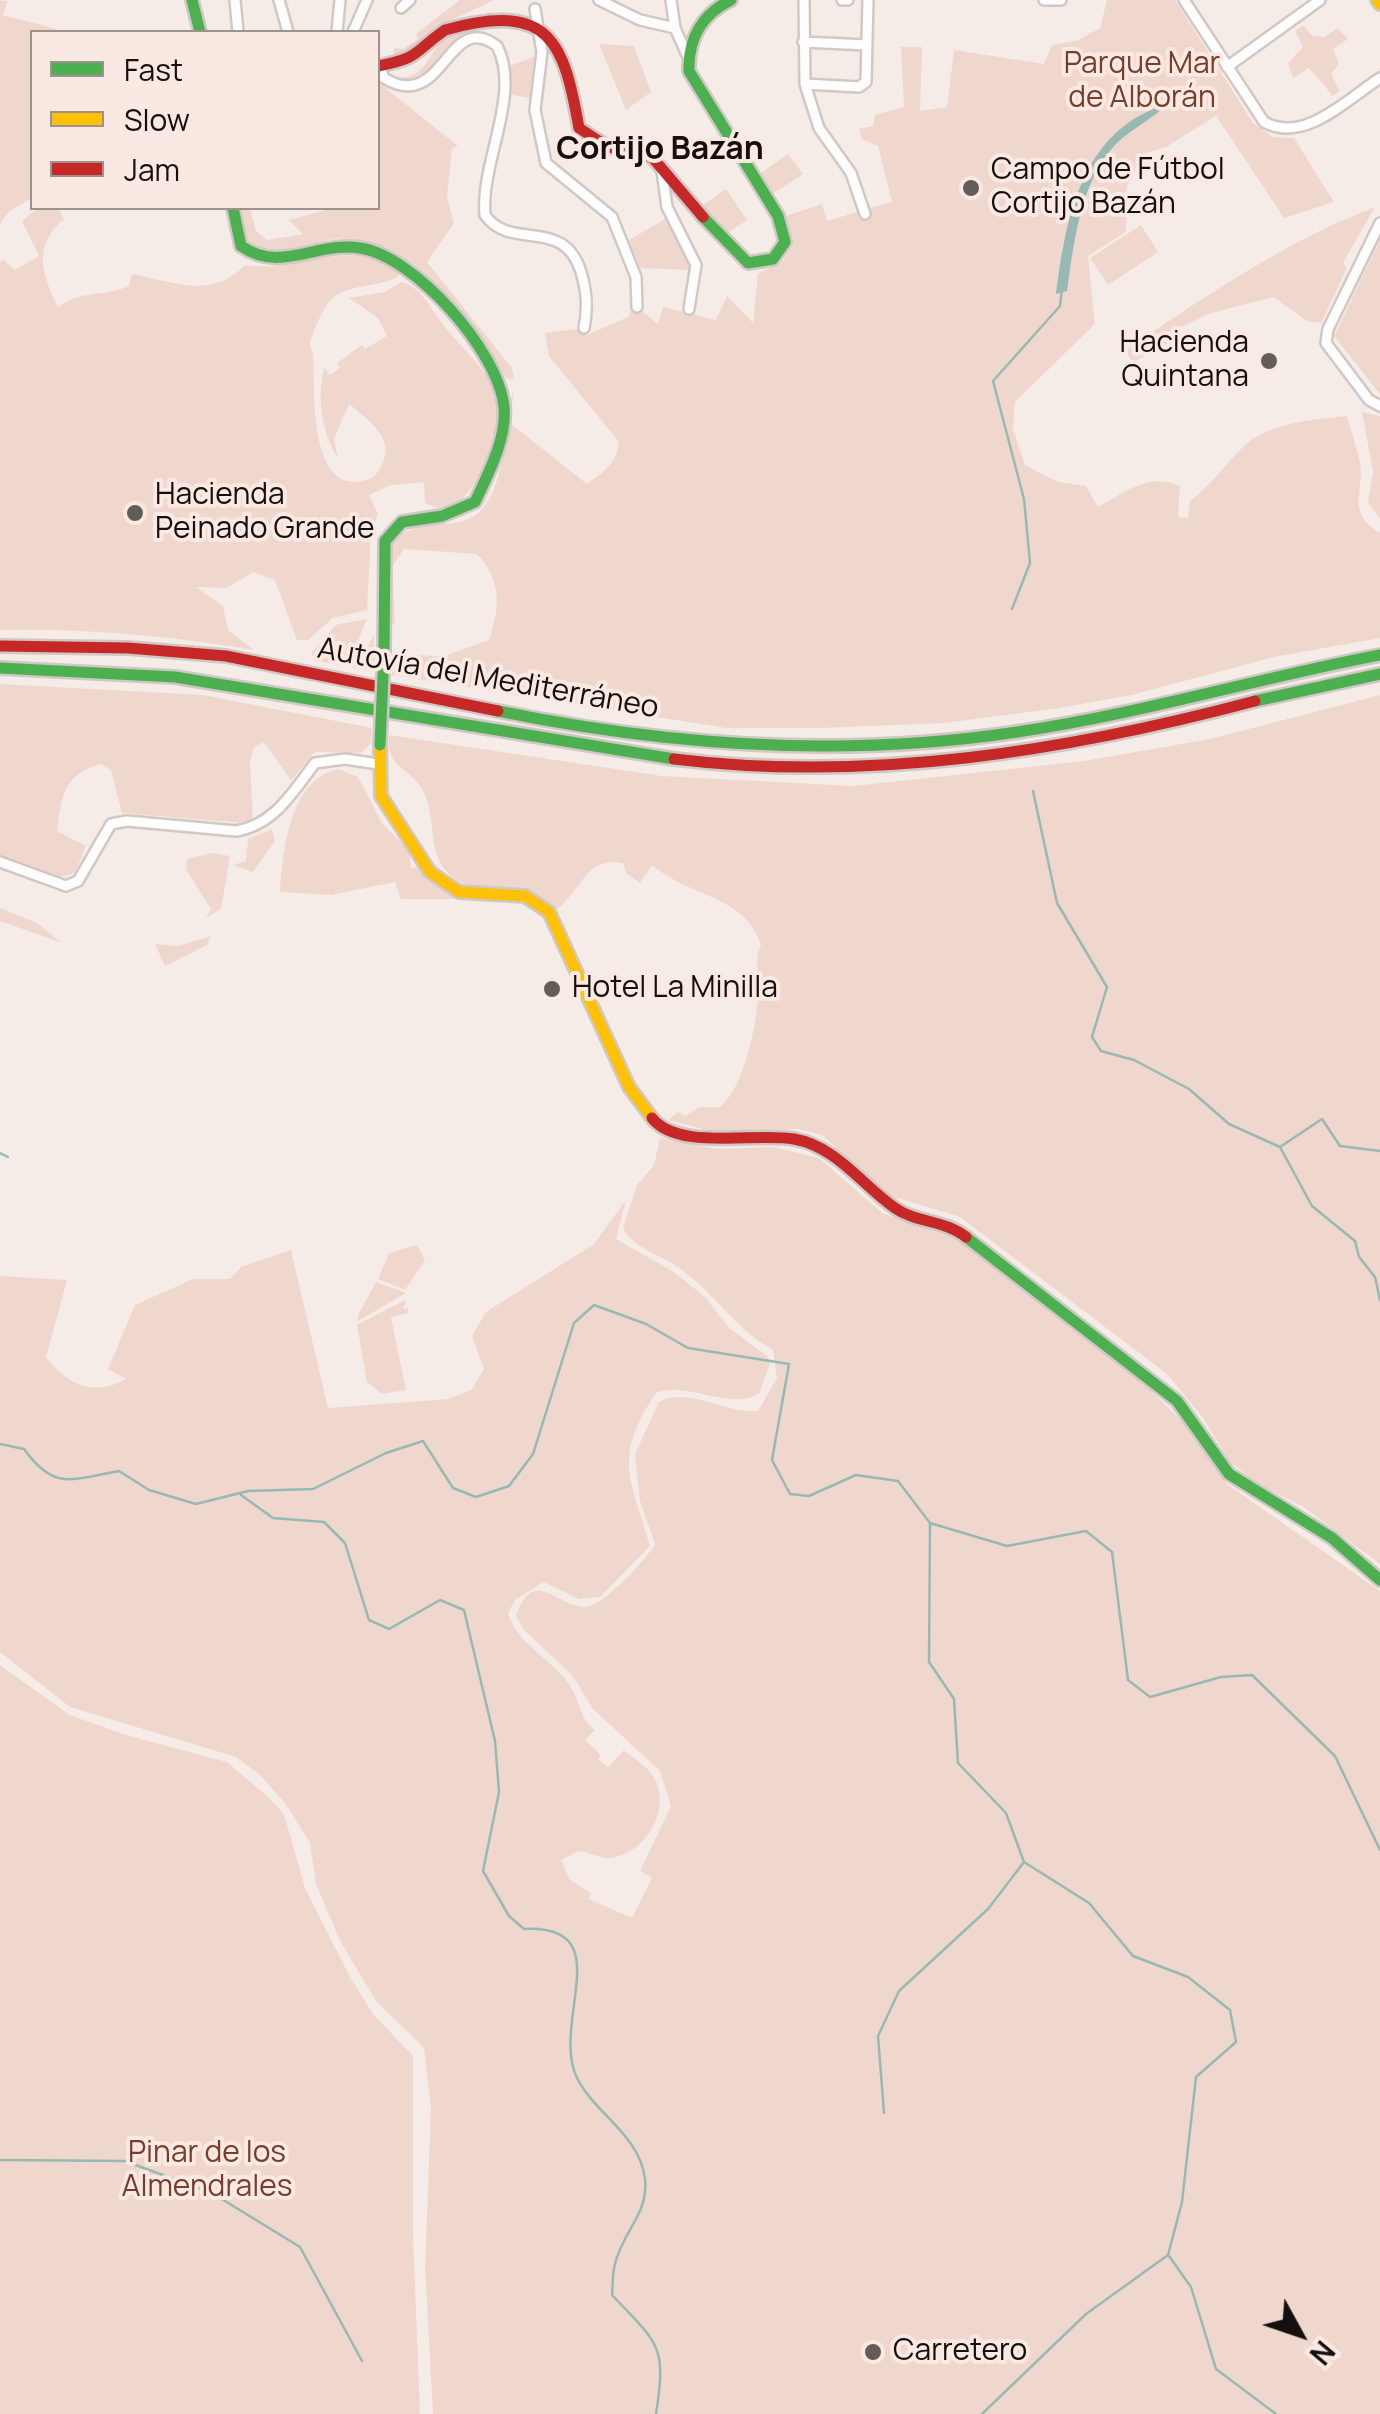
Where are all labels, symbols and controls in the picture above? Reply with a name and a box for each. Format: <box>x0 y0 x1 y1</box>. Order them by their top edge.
legend <box>30 30 380 210</box>
park label: Parque Mar de Alborán <box>1064 47 1220 118</box>
text: Fast <box>124 49 183 90</box>
text: Slow <box>124 99 190 140</box>
district label: Cortijo Bazán <box>556 131 764 169</box>
text: Jam <box>124 149 180 190</box>
place label: Campo de Fútbol Cortijo Bazán <box>991 153 1225 224</box>
marker: Campo de Fútbol Cortijo Bazán <box>960 177 982 199</box>
place label: Hacienda Quintana <box>1119 326 1249 396</box>
marker: Hacienda Quintana <box>1258 350 1280 372</box>
place label: Hacienda Peinado Grande <box>155 478 375 548</box>
marker: Hacienda Peinado Grande <box>124 502 146 524</box>
street label: Autovía del Mediterráneo <box>315 631 661 727</box>
place label: Hotel La Minilla <box>572 971 778 1007</box>
marker: Hotel La Minilla <box>541 978 563 1000</box>
park label: Pinar de los Almendrales <box>121 2136 293 2206</box>
north arrow <box>1250 2284 1350 2384</box>
text: N <box>1302 2333 1344 2373</box>
place label: Carretero <box>893 2334 1027 2370</box>
marker: Carretero <box>862 2341 884 2363</box>

